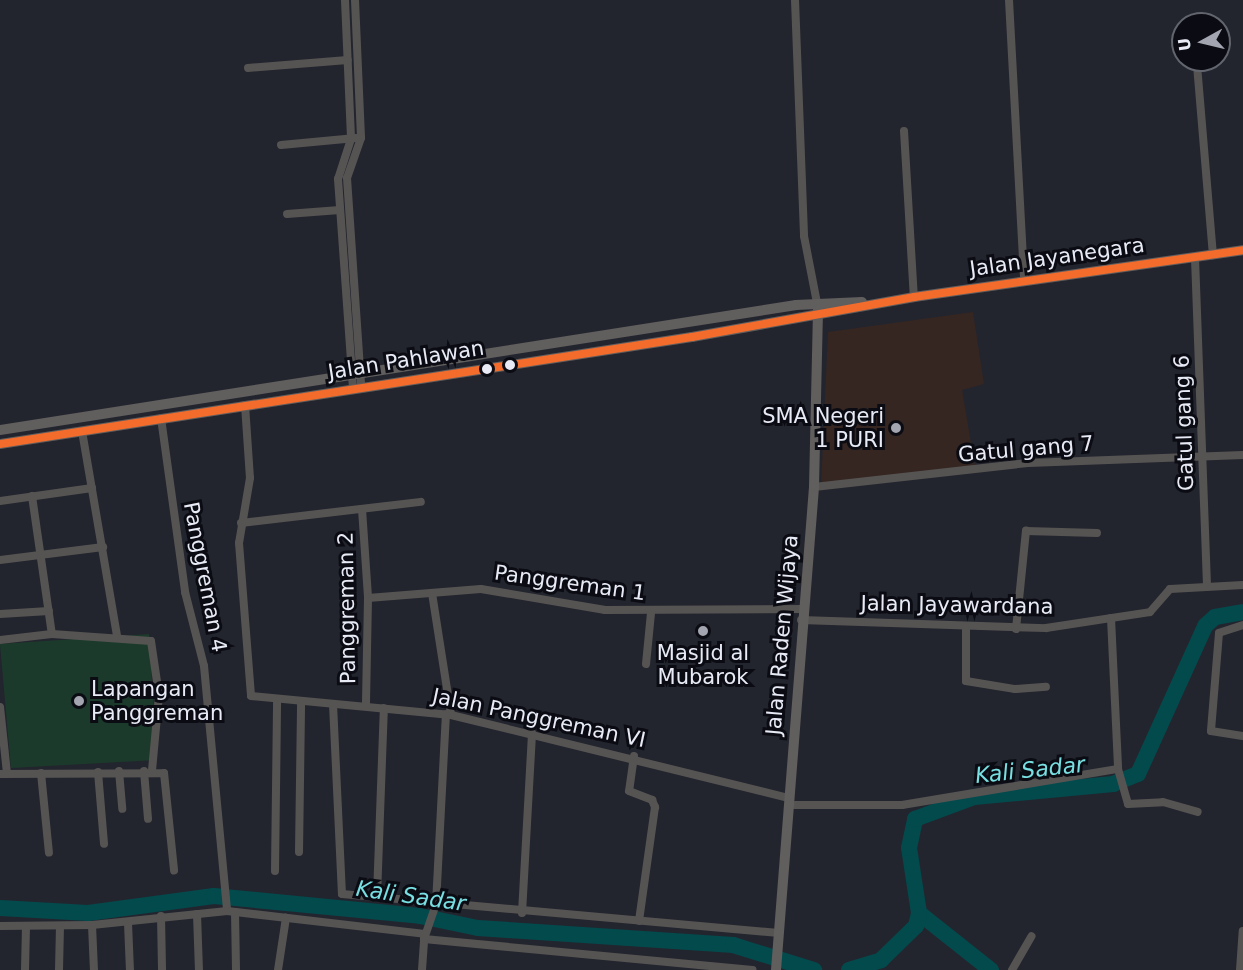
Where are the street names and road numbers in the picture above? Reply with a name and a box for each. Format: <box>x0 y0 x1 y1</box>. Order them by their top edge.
street label: Jalan Jayanegara <box>968 232 1146 282</box>
street label: Jalan Pahlawan <box>326 335 486 385</box>
street label: Gatul gang 6 <box>1169 355 1199 491</box>
street label: Gatul gang 7 <box>957 431 1095 467</box>
street label: Panggreman 4 <box>178 500 232 654</box>
street label: Panggreman 2 <box>333 532 361 684</box>
street label: Jalan Raden Wijaya <box>761 534 803 736</box>
street label: Panggreman 1 <box>493 560 647 606</box>
street label: Jalan Jayawardana <box>860 591 1054 619</box>
street label: Jalan Panggreman VI <box>430 683 648 753</box>

